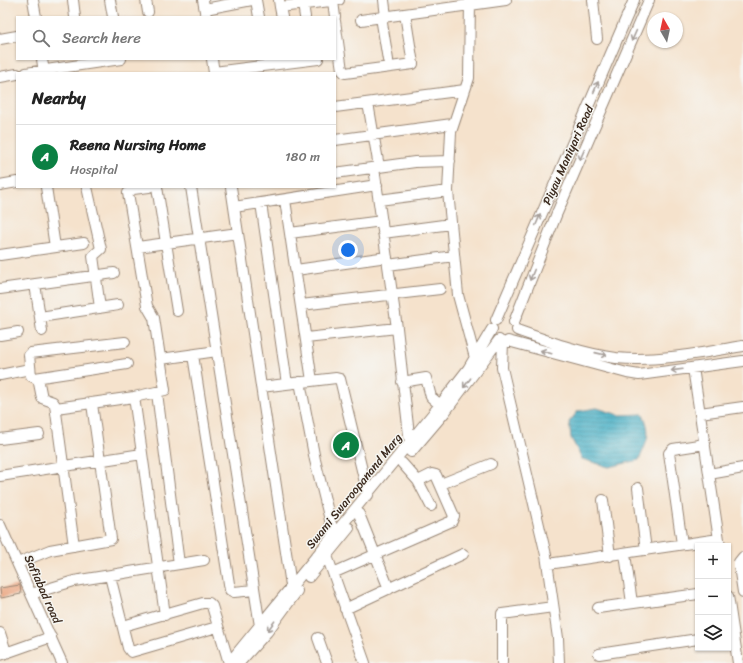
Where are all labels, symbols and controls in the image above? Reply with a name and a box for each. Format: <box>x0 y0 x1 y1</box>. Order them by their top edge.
north arrow <box>647 12 683 48</box>
search box <box>16 16 336 60</box>
text: Search here <box>62 25 141 51</box>
icon: search <box>30 27 52 49</box>
one-way arrow <box>630 29 637 41</box>
one-way arrow <box>592 82 600 94</box>
text: Nearby <box>32 83 86 113</box>
street label: Piyau Maniyari Road <box>536 101 600 209</box>
text: Reena Nursing Home <box>70 132 206 158</box>
text: A <box>41 145 49 168</box>
text: 180 m <box>285 145 320 168</box>
one-way arrow <box>578 148 585 160</box>
text: Hospital <box>70 158 118 181</box>
one-way arrow <box>535 214 543 226</box>
your location <box>338 240 358 260</box>
one-way arrow <box>527 268 535 280</box>
one-way arrow <box>540 348 553 355</box>
one-way arrow <box>595 351 608 359</box>
one-way arrow <box>671 366 684 374</box>
one-way arrow <box>463 378 472 389</box>
street label: Swami Swaroopanand Marg <box>300 428 408 554</box>
pin: A <box>333 430 359 460</box>
map controls <box>695 543 731 651</box>
button: + <box>695 543 731 579</box>
street label: Safiabad road <box>18 551 69 629</box>
button: − <box>695 579 731 615</box>
button: layers <box>695 615 731 651</box>
one-way arrow <box>267 620 275 631</box>

